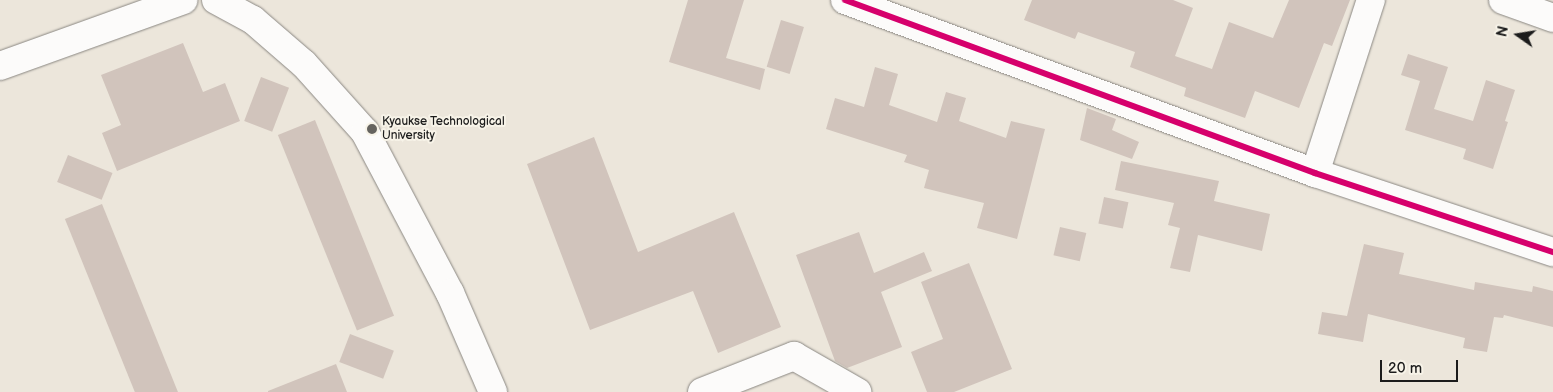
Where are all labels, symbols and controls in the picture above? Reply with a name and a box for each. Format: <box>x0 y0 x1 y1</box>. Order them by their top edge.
north arrow <box>1493 10 1543 60</box>
text: N <box>1493 24 1512 39</box>
place label: Kyaukse Technological University <box>382 115 505 143</box>
marker: Kyaukse Technological University <box>366 123 378 135</box>
scale bar <box>1383 350 1460 382</box>
text: 20 m <box>1388 359 1422 378</box>

